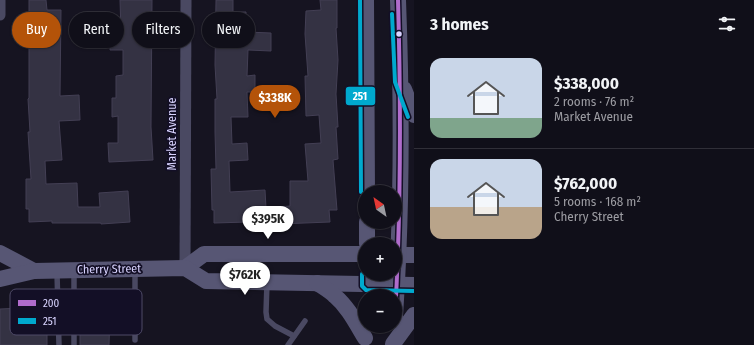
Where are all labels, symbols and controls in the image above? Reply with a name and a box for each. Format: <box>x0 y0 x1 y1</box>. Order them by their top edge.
chip: Buy <box>12 12 61 48</box>
chip: Rent <box>69 12 124 48</box>
chip: Filters <box>132 12 194 48</box>
chip: New <box>202 12 255 48</box>
icon: filters <box>716 13 738 35</box>
text: 3 homes <box>430 14 489 35</box>
unlabelled marker <box>394 29 404 39</box>
text: $338,000 <box>554 73 619 94</box>
icon: home <box>462 74 510 122</box>
pin: $338K <box>247 85 303 119</box>
line badge: 251 <box>345 86 376 106</box>
text: $338K <box>258 90 292 105</box>
text: 251 <box>352 90 367 103</box>
text: 2 rooms · 76 m² <box>554 94 634 109</box>
street label: Market Avenue <box>165 98 179 170</box>
text: Market Avenue <box>554 109 633 124</box>
text: $762,000 <box>554 173 617 194</box>
icon: home <box>462 175 510 223</box>
north arrow <box>358 185 402 229</box>
map controls <box>358 185 402 333</box>
text: 5 rooms · 168 m² <box>554 194 641 209</box>
pin: $395K <box>240 206 296 240</box>
text: Cherry Street <box>554 209 624 224</box>
text: $395K <box>251 211 285 226</box>
button: + <box>358 237 402 281</box>
street label: Cherry Street <box>77 261 141 277</box>
pin: $762K <box>217 262 273 296</box>
text: $762K <box>229 267 261 282</box>
legend <box>10 289 142 335</box>
button: − <box>358 289 402 333</box>
text: 200 <box>43 297 60 310</box>
text: 251 <box>43 315 57 328</box>

